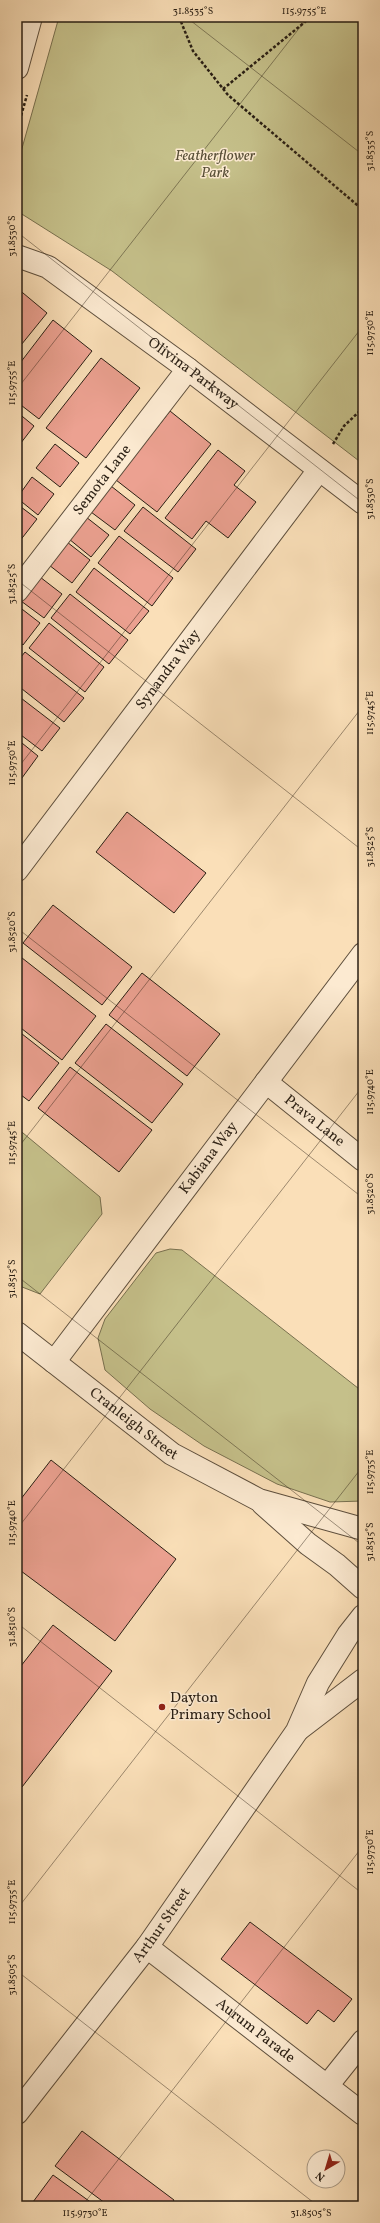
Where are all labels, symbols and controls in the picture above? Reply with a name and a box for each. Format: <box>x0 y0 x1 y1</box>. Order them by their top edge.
text: 31.8535°S <box>173 4 213 18</box>
text: 115.9755°E <box>282 4 326 18</box>
text: 31.8535°S <box>363 131 377 171</box>
park label: Featherflower Park <box>175 146 255 184</box>
text: 31.8530°S <box>5 215 19 257</box>
text: 115.9750°E <box>363 310 377 356</box>
street label: Olivina Parkway <box>143 332 243 415</box>
text: 115.9755°E <box>5 361 19 405</box>
street label: Semota Lane <box>68 440 137 520</box>
text: 31.8530°S <box>363 478 377 520</box>
text: 31.8525°S <box>5 564 19 604</box>
street label: Synandra Way <box>131 625 205 714</box>
text: 115.9745°E <box>363 691 377 735</box>
text: 115.9750°E <box>5 740 19 786</box>
text: 31.8525°S <box>363 827 377 867</box>
text: 31.8520°S <box>5 911 19 953</box>
text: 115.9740°E <box>363 1069 377 1115</box>
street label: Prava Lane <box>280 1090 349 1152</box>
street label: Kabiana Way <box>174 1117 243 1199</box>
text: 115.9745°E <box>5 1121 19 1165</box>
text: 31.8520°S <box>363 1173 377 1215</box>
text: 31.8515°S <box>5 1259 19 1299</box>
street label: Cranleigh Street <box>85 1383 182 1466</box>
text: 115.9735°E <box>363 1450 377 1494</box>
text: 115.9740°E <box>5 1500 19 1546</box>
text: 31.8515°S <box>363 1522 377 1562</box>
text: 31.8510°S <box>5 1607 19 1647</box>
place label: Dayton Primary School <box>170 1688 271 1726</box>
marker: Dayton Primary School <box>157 1702 167 1712</box>
text: 115.9730°E <box>363 1829 377 1875</box>
text: 115.9735°E <box>5 1880 19 1924</box>
street label: Arthur Street <box>128 1883 196 1968</box>
text: 31.8505°S <box>5 1954 19 1996</box>
street label: Aurum Parade <box>211 1993 300 2068</box>
north arrow <box>306 2149 346 2189</box>
text: N <box>313 2167 329 2184</box>
text: 115.9730°E <box>62 2206 108 2220</box>
text: 31.8505°S <box>290 2206 332 2220</box>

